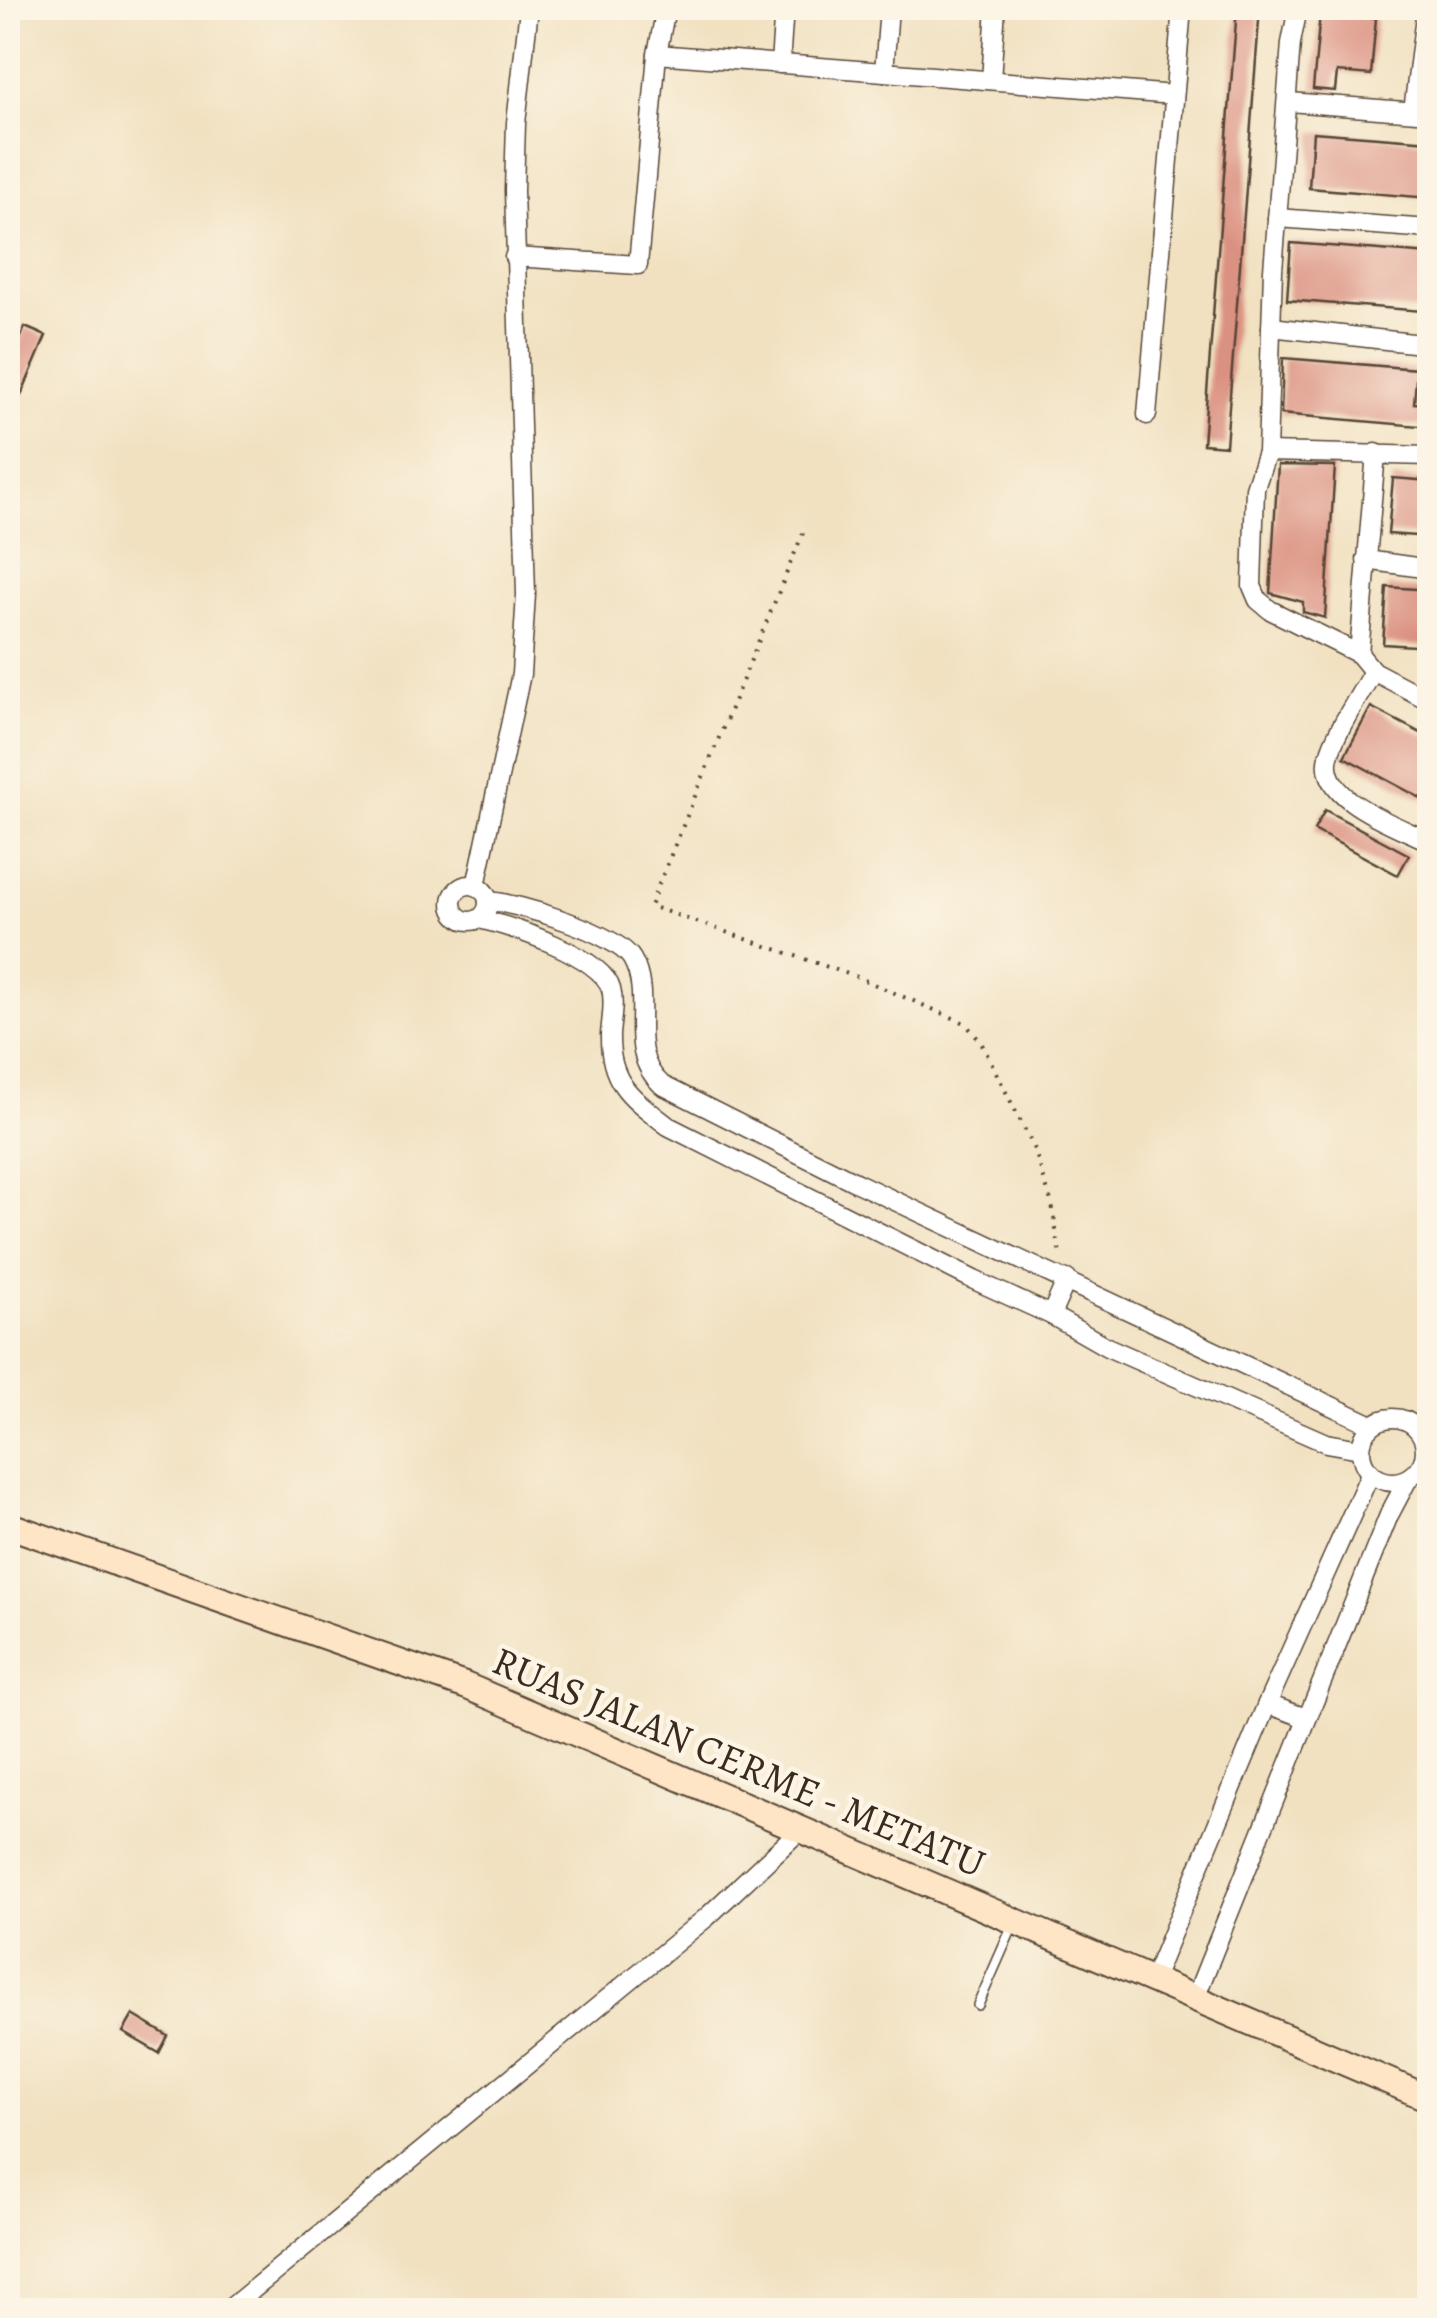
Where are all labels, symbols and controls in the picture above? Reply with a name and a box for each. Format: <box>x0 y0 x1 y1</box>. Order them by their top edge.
street label: RUAS JALAN CERME - METATU <box>484 1633 994 1891</box>

